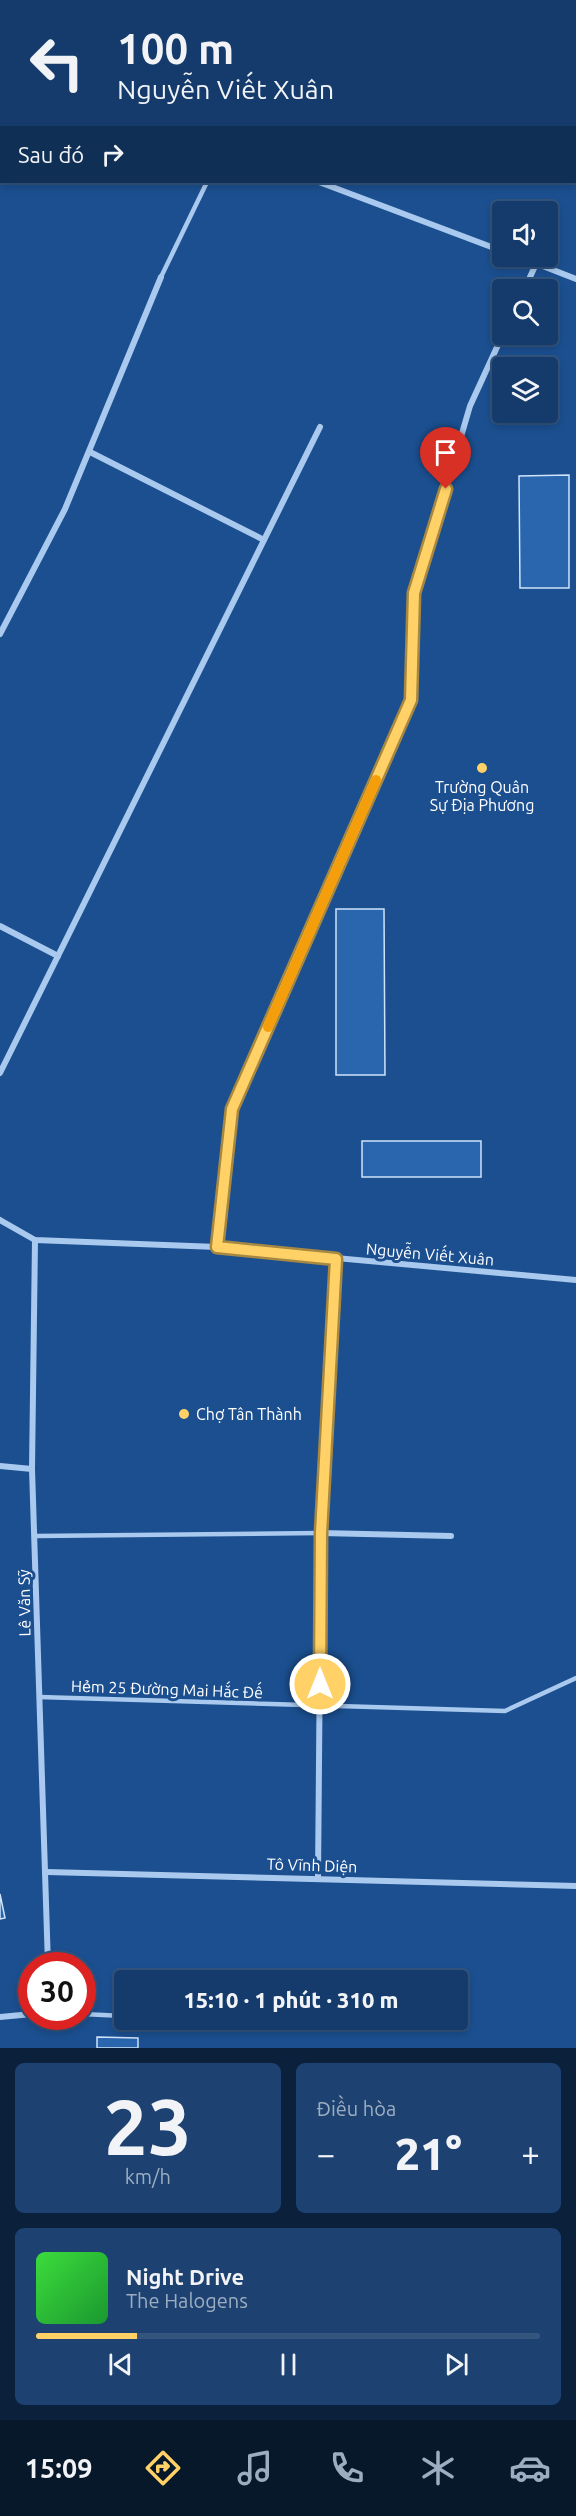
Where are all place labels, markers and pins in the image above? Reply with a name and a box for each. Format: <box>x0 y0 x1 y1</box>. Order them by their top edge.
pin <box>420 427 471 489</box>
marker: Trường Quân Sự Địa Phương <box>475 761 489 775</box>
place label: Trường Quân Sự Địa Phương <box>430 778 534 814</box>
place label: Chợ Tân Thành <box>196 1405 302 1423</box>
marker: Chợ Tân Thành <box>177 1407 191 1421</box>

